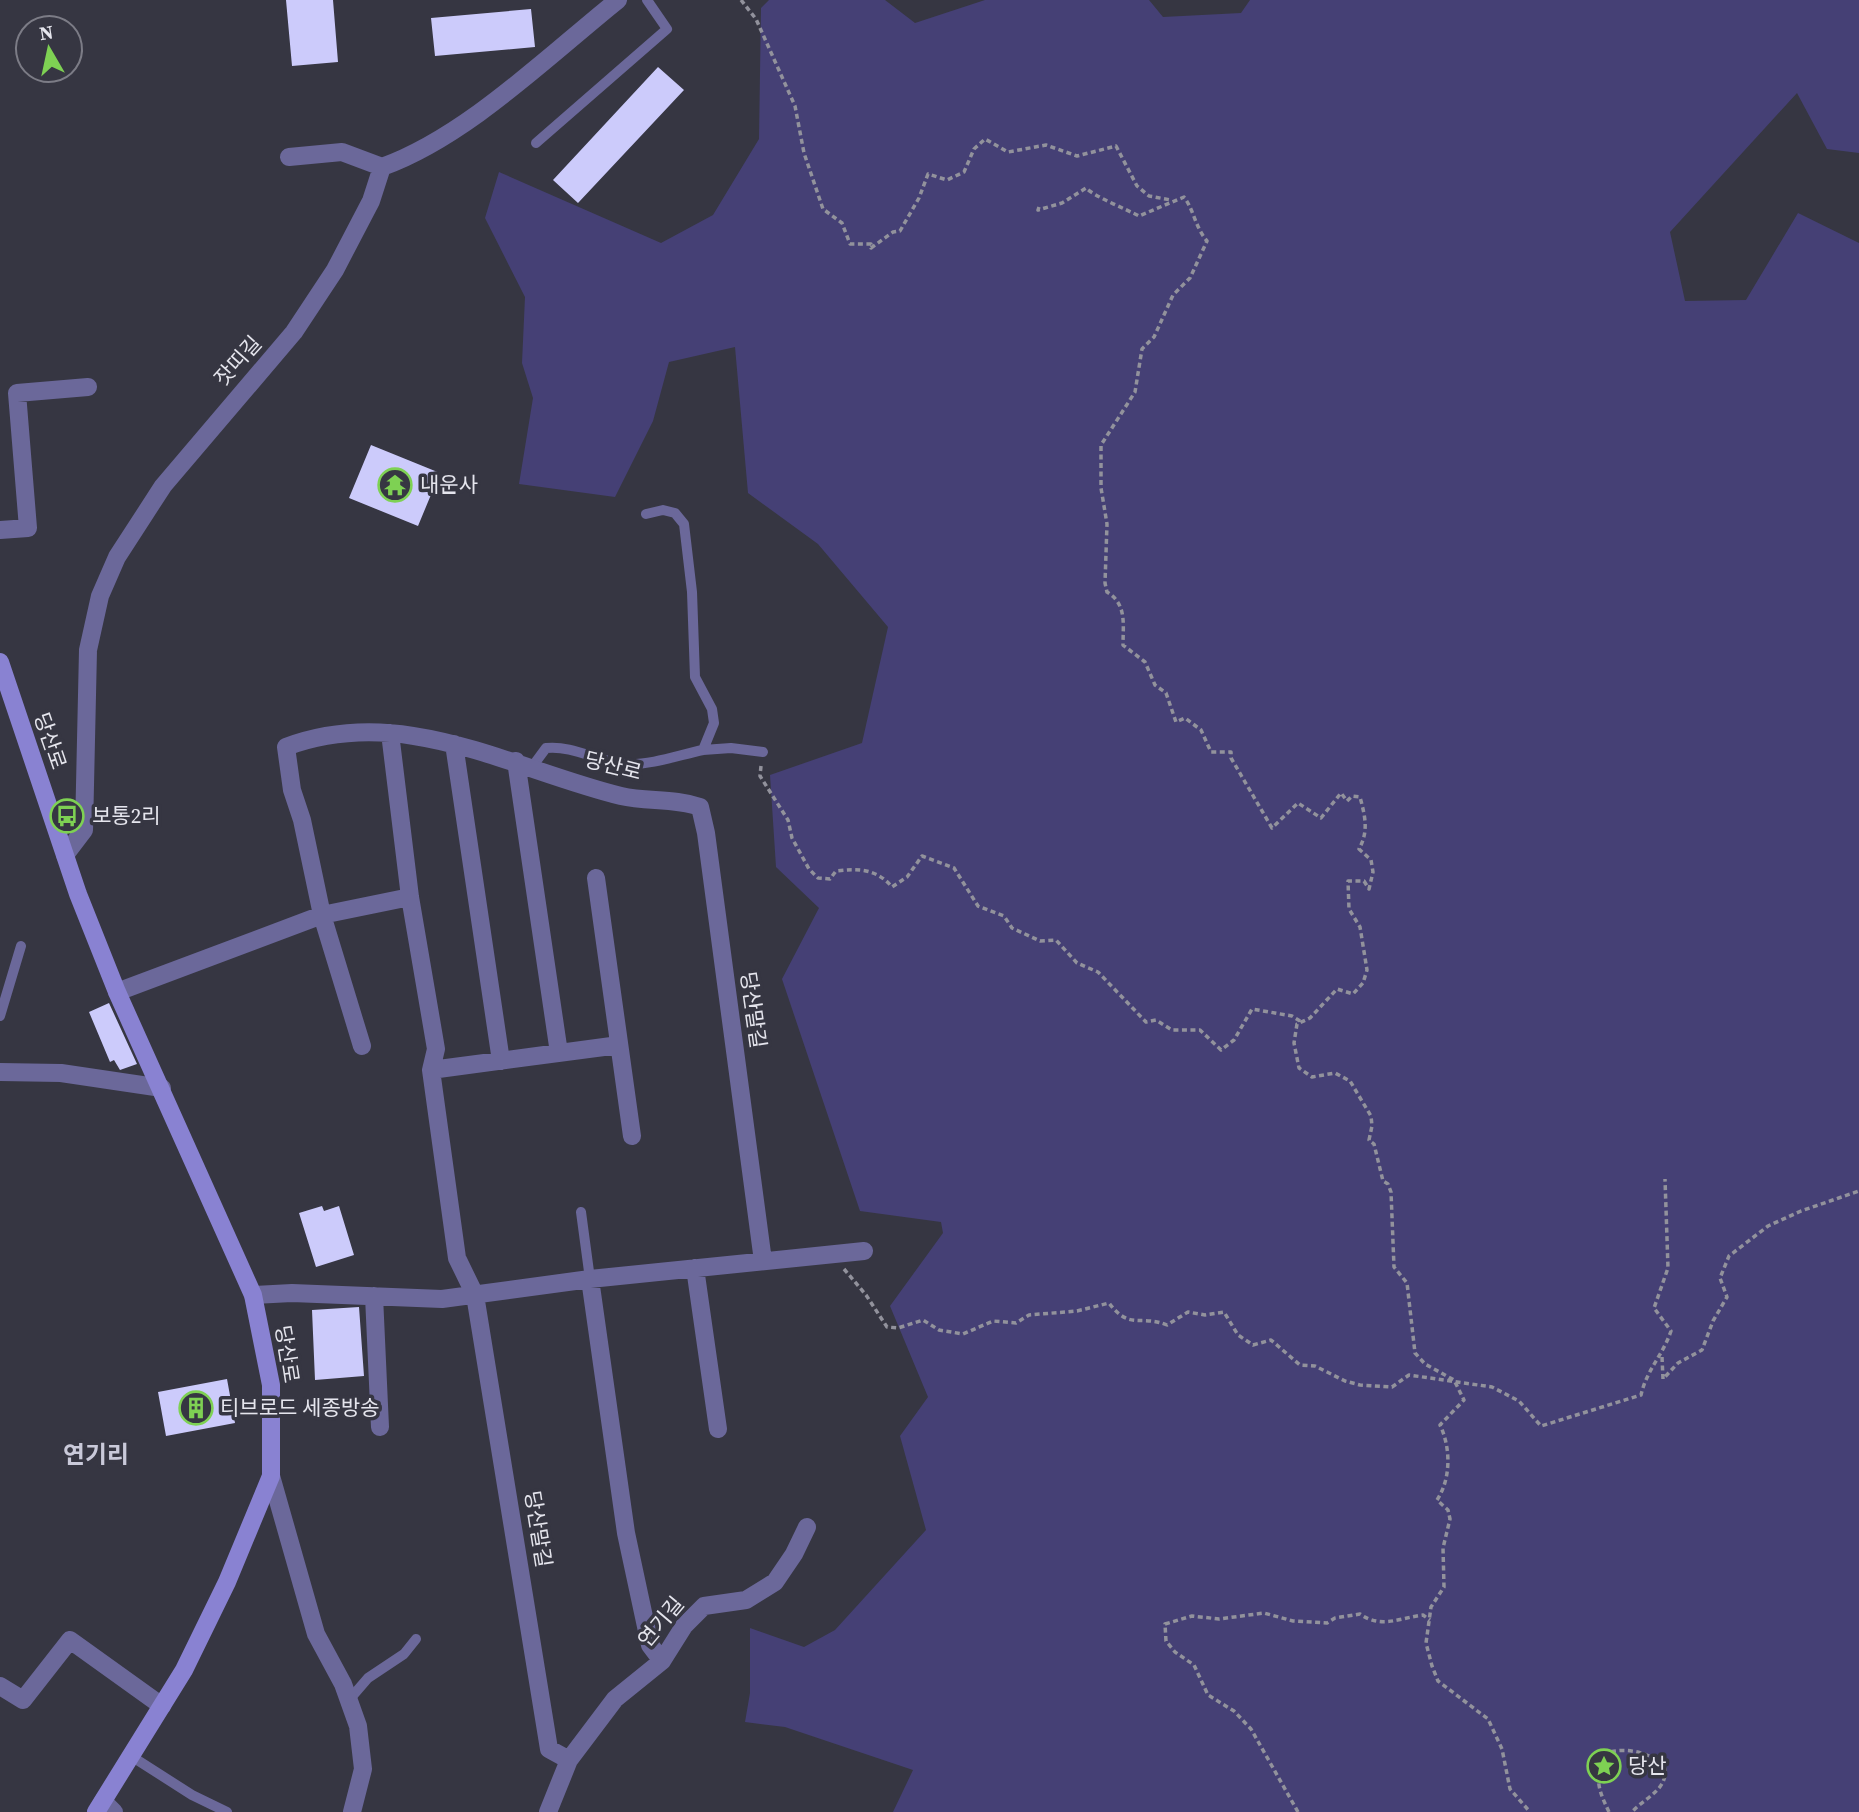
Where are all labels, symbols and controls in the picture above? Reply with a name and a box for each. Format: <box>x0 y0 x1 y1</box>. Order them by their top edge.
north arrow <box>14 14 84 84</box>
text: N <box>37 18 55 46</box>
street label: 잣띠길 <box>207 329 268 392</box>
temple icon: 내운사 <box>376 466 414 504</box>
place label: 내운사 <box>420 470 478 499</box>
street label: 당산로 <box>27 709 74 773</box>
street label: 당산로 <box>581 744 645 787</box>
bus stop icon: 보통2리 <box>48 797 86 835</box>
place label: 보통2리 <box>92 801 160 830</box>
street label: 당산말길 <box>734 970 773 1050</box>
street label: 당산로 <box>269 1323 306 1385</box>
building icon: 티브로드 세종방송 <box>177 1389 215 1427</box>
place label: 티브로드 세종방송 <box>220 1393 379 1422</box>
district label: 연기리 <box>63 1438 129 1471</box>
street label: 당산말길 <box>518 1488 559 1569</box>
street label: 연기길 <box>631 1590 690 1653</box>
place icon: 당산 <box>1585 1747 1623 1785</box>
place label: 당산 <box>1628 1751 1667 1780</box>

